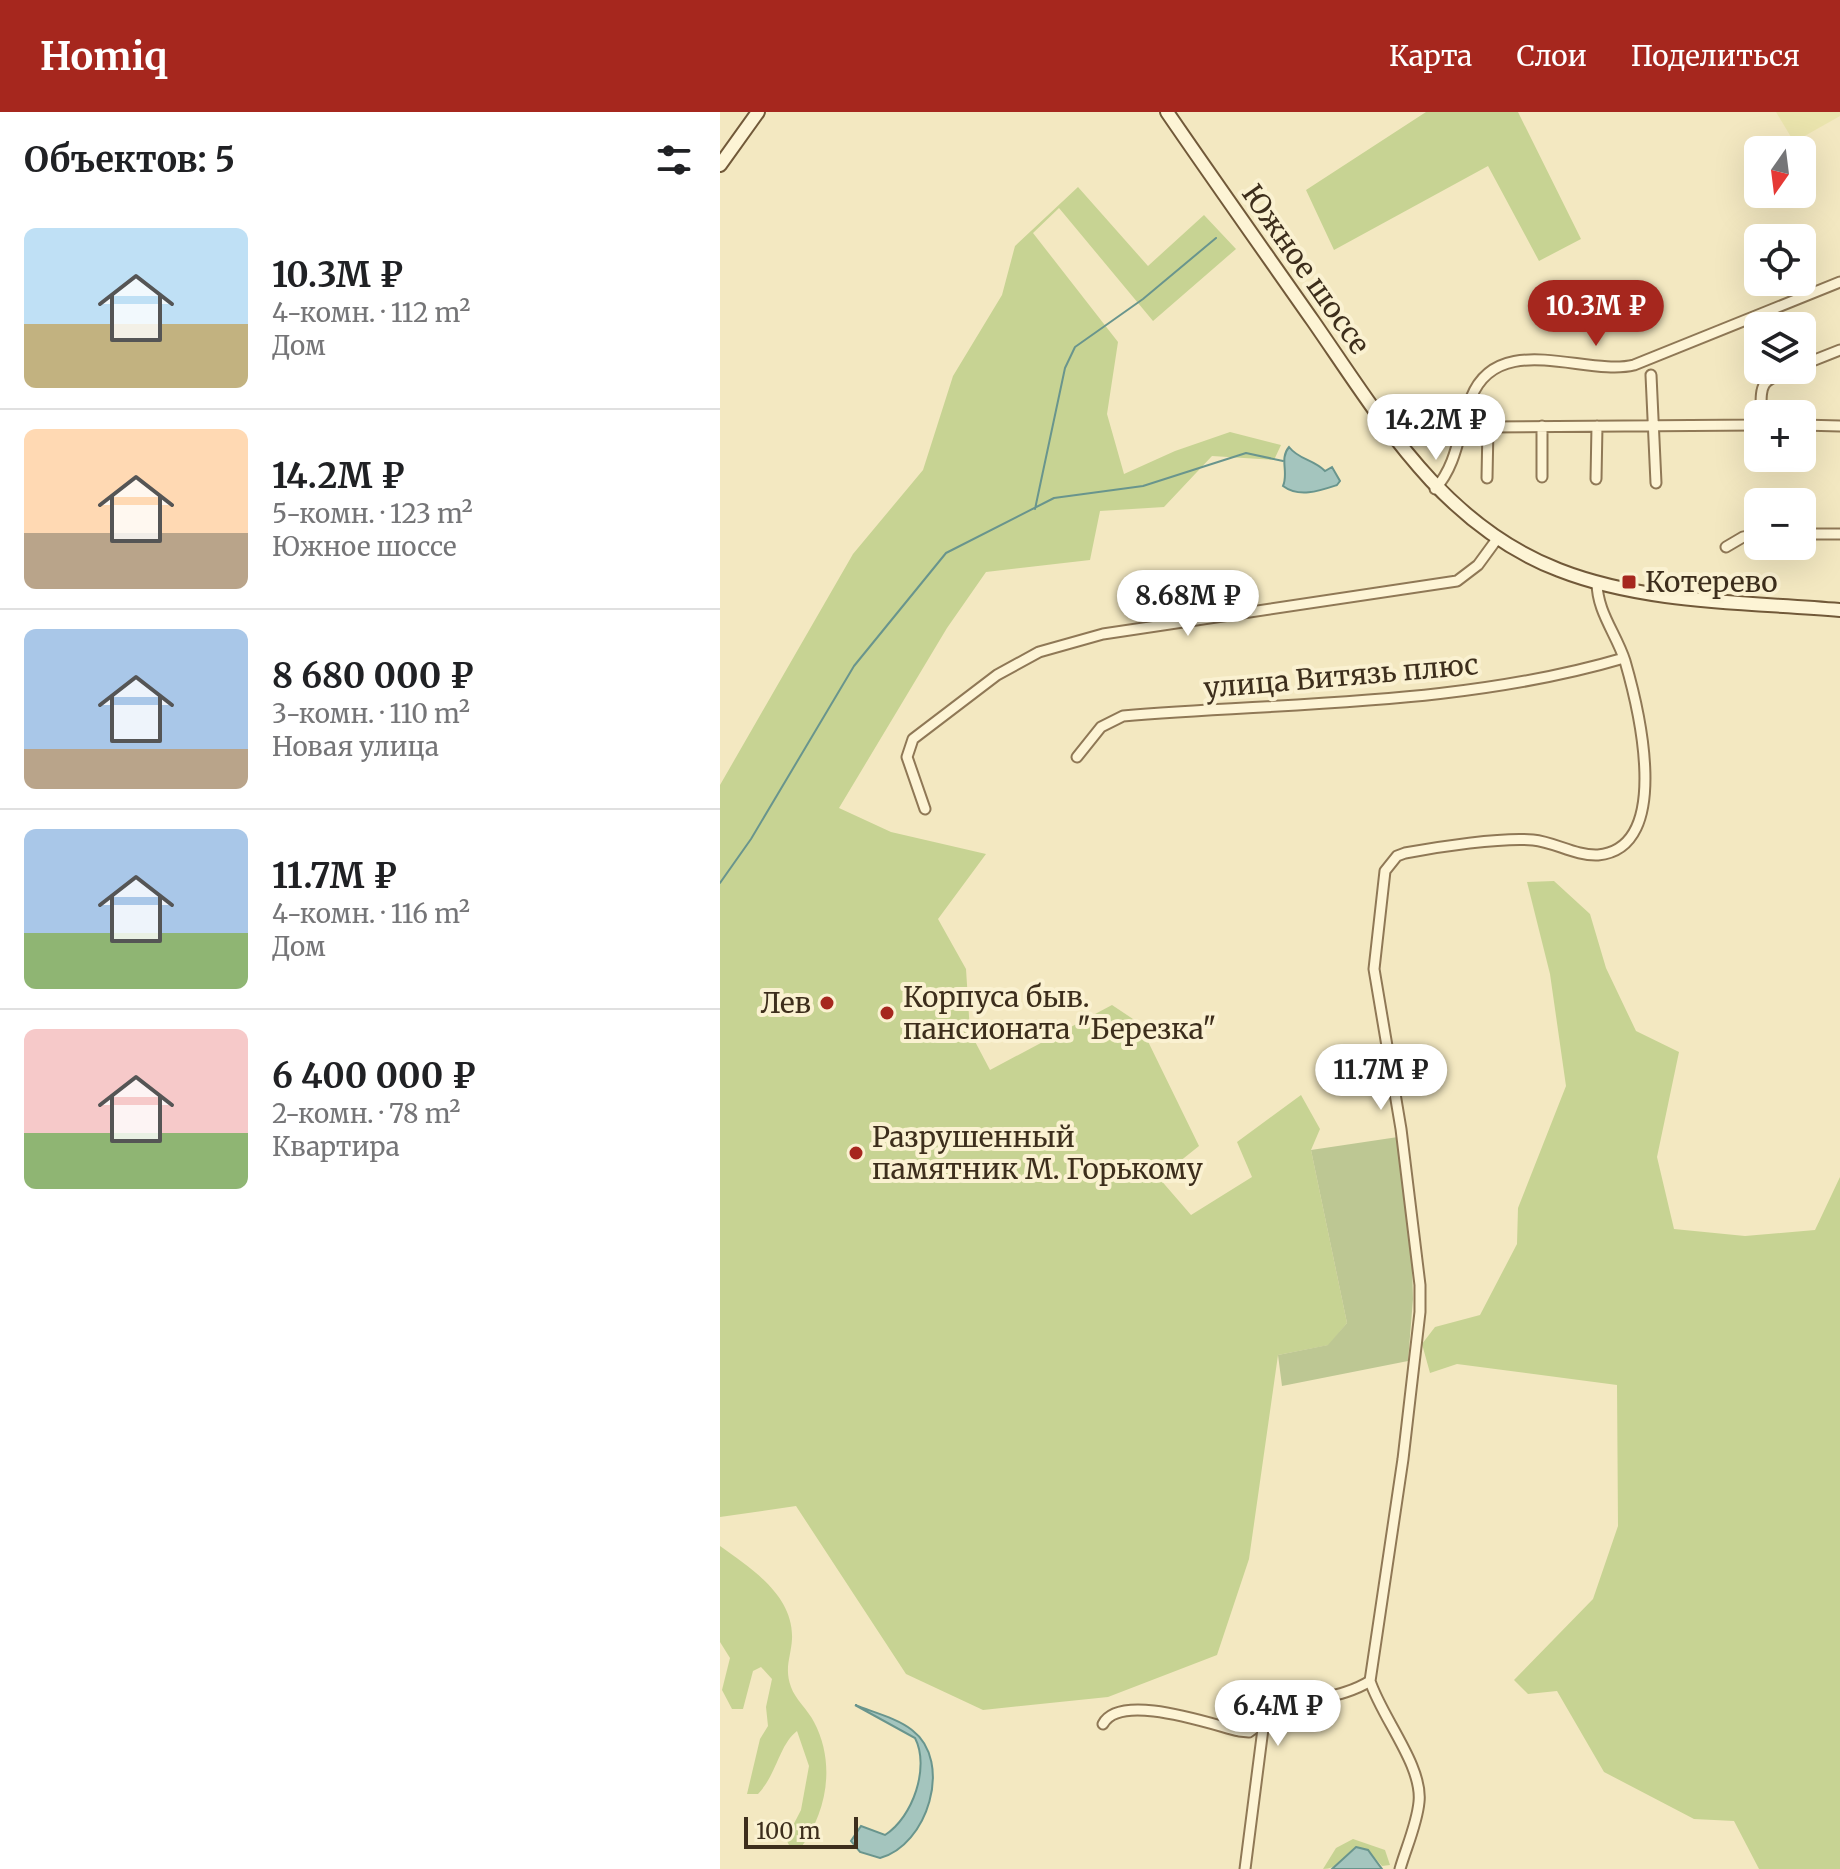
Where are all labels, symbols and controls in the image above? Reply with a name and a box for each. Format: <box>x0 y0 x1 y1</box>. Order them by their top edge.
text: Homiq <box>40 33 167 80</box>
text: Карта <box>1389 38 1472 74</box>
text: Слои <box>1516 38 1587 74</box>
text: Поделиться <box>1631 38 1800 74</box>
north arrow <box>1744 136 1816 208</box>
map controls <box>1744 136 1816 560</box>
icon: filters <box>652 138 696 182</box>
text: Объектов: 5 <box>24 139 235 181</box>
street label: Южное шоссе <box>1234 177 1378 361</box>
button: locate <box>1744 224 1816 296</box>
text: 10.3M ₽ <box>272 254 403 296</box>
icon: home <box>88 260 184 356</box>
pin: 10.3M ₽ <box>1522 280 1670 348</box>
text: 10.3M ₽ <box>1546 289 1646 322</box>
text: 4-комн. · 112 m² <box>272 296 470 329</box>
button: layers <box>1744 312 1816 384</box>
text: Дом <box>272 329 326 362</box>
pin: 14.2M ₽ <box>1362 394 1510 462</box>
button: + <box>1744 400 1816 472</box>
text: 14.2M ₽ <box>1385 403 1487 436</box>
text: 14.2M ₽ <box>272 455 405 497</box>
icon: home <box>88 461 184 557</box>
button: − <box>1744 488 1816 560</box>
text: 5-комн. · 123 m² <box>272 497 473 530</box>
text: Южное шоссе <box>272 530 457 563</box>
place label: Котерево <box>1645 564 1778 600</box>
pin: 8.68M ₽ <box>1114 570 1262 638</box>
marker: Котерево <box>1620 573 1638 591</box>
text: 8.68M ₽ <box>1135 579 1241 612</box>
street label: улица Витязь плюс <box>1202 646 1480 706</box>
text: 8 680 000 ₽ <box>272 655 474 697</box>
icon: home <box>88 661 184 757</box>
text: 3-комн. · 110 m² <box>272 697 470 730</box>
text: Новая улица <box>272 730 439 763</box>
text: 11.7M ₽ <box>272 855 397 897</box>
icon: home <box>88 861 184 957</box>
text: 4-комн. · 116 m² <box>272 897 470 930</box>
text: Дом <box>272 930 326 963</box>
place label: Корпуса быв. пансионата "Березка" <box>903 979 1216 1047</box>
place label: Лев <box>760 985 811 1021</box>
marker: Лев <box>818 994 836 1012</box>
marker: Корпуса быв. пансионата "Березка" <box>878 1004 896 1022</box>
pin: 11.7M ₽ <box>1307 1044 1455 1112</box>
text: 11.7M ₽ <box>1333 1053 1429 1086</box>
text: 6 400 000 ₽ <box>272 1055 476 1097</box>
icon: home <box>88 1061 184 1157</box>
text: 2-комн. · 78 m² <box>272 1097 460 1130</box>
place label: Разрушенный памятник М. Горькому <box>872 1119 1203 1187</box>
text: Квартира <box>272 1130 400 1163</box>
marker: Разрушенный памятник М. Горькому <box>847 1144 865 1162</box>
pin: 6.4M ₽ <box>1213 1680 1343 1748</box>
text: 6.4M ₽ <box>1233 1689 1323 1722</box>
scale bar <box>744 1813 858 1849</box>
text: 100 m <box>756 1817 821 1845</box>

